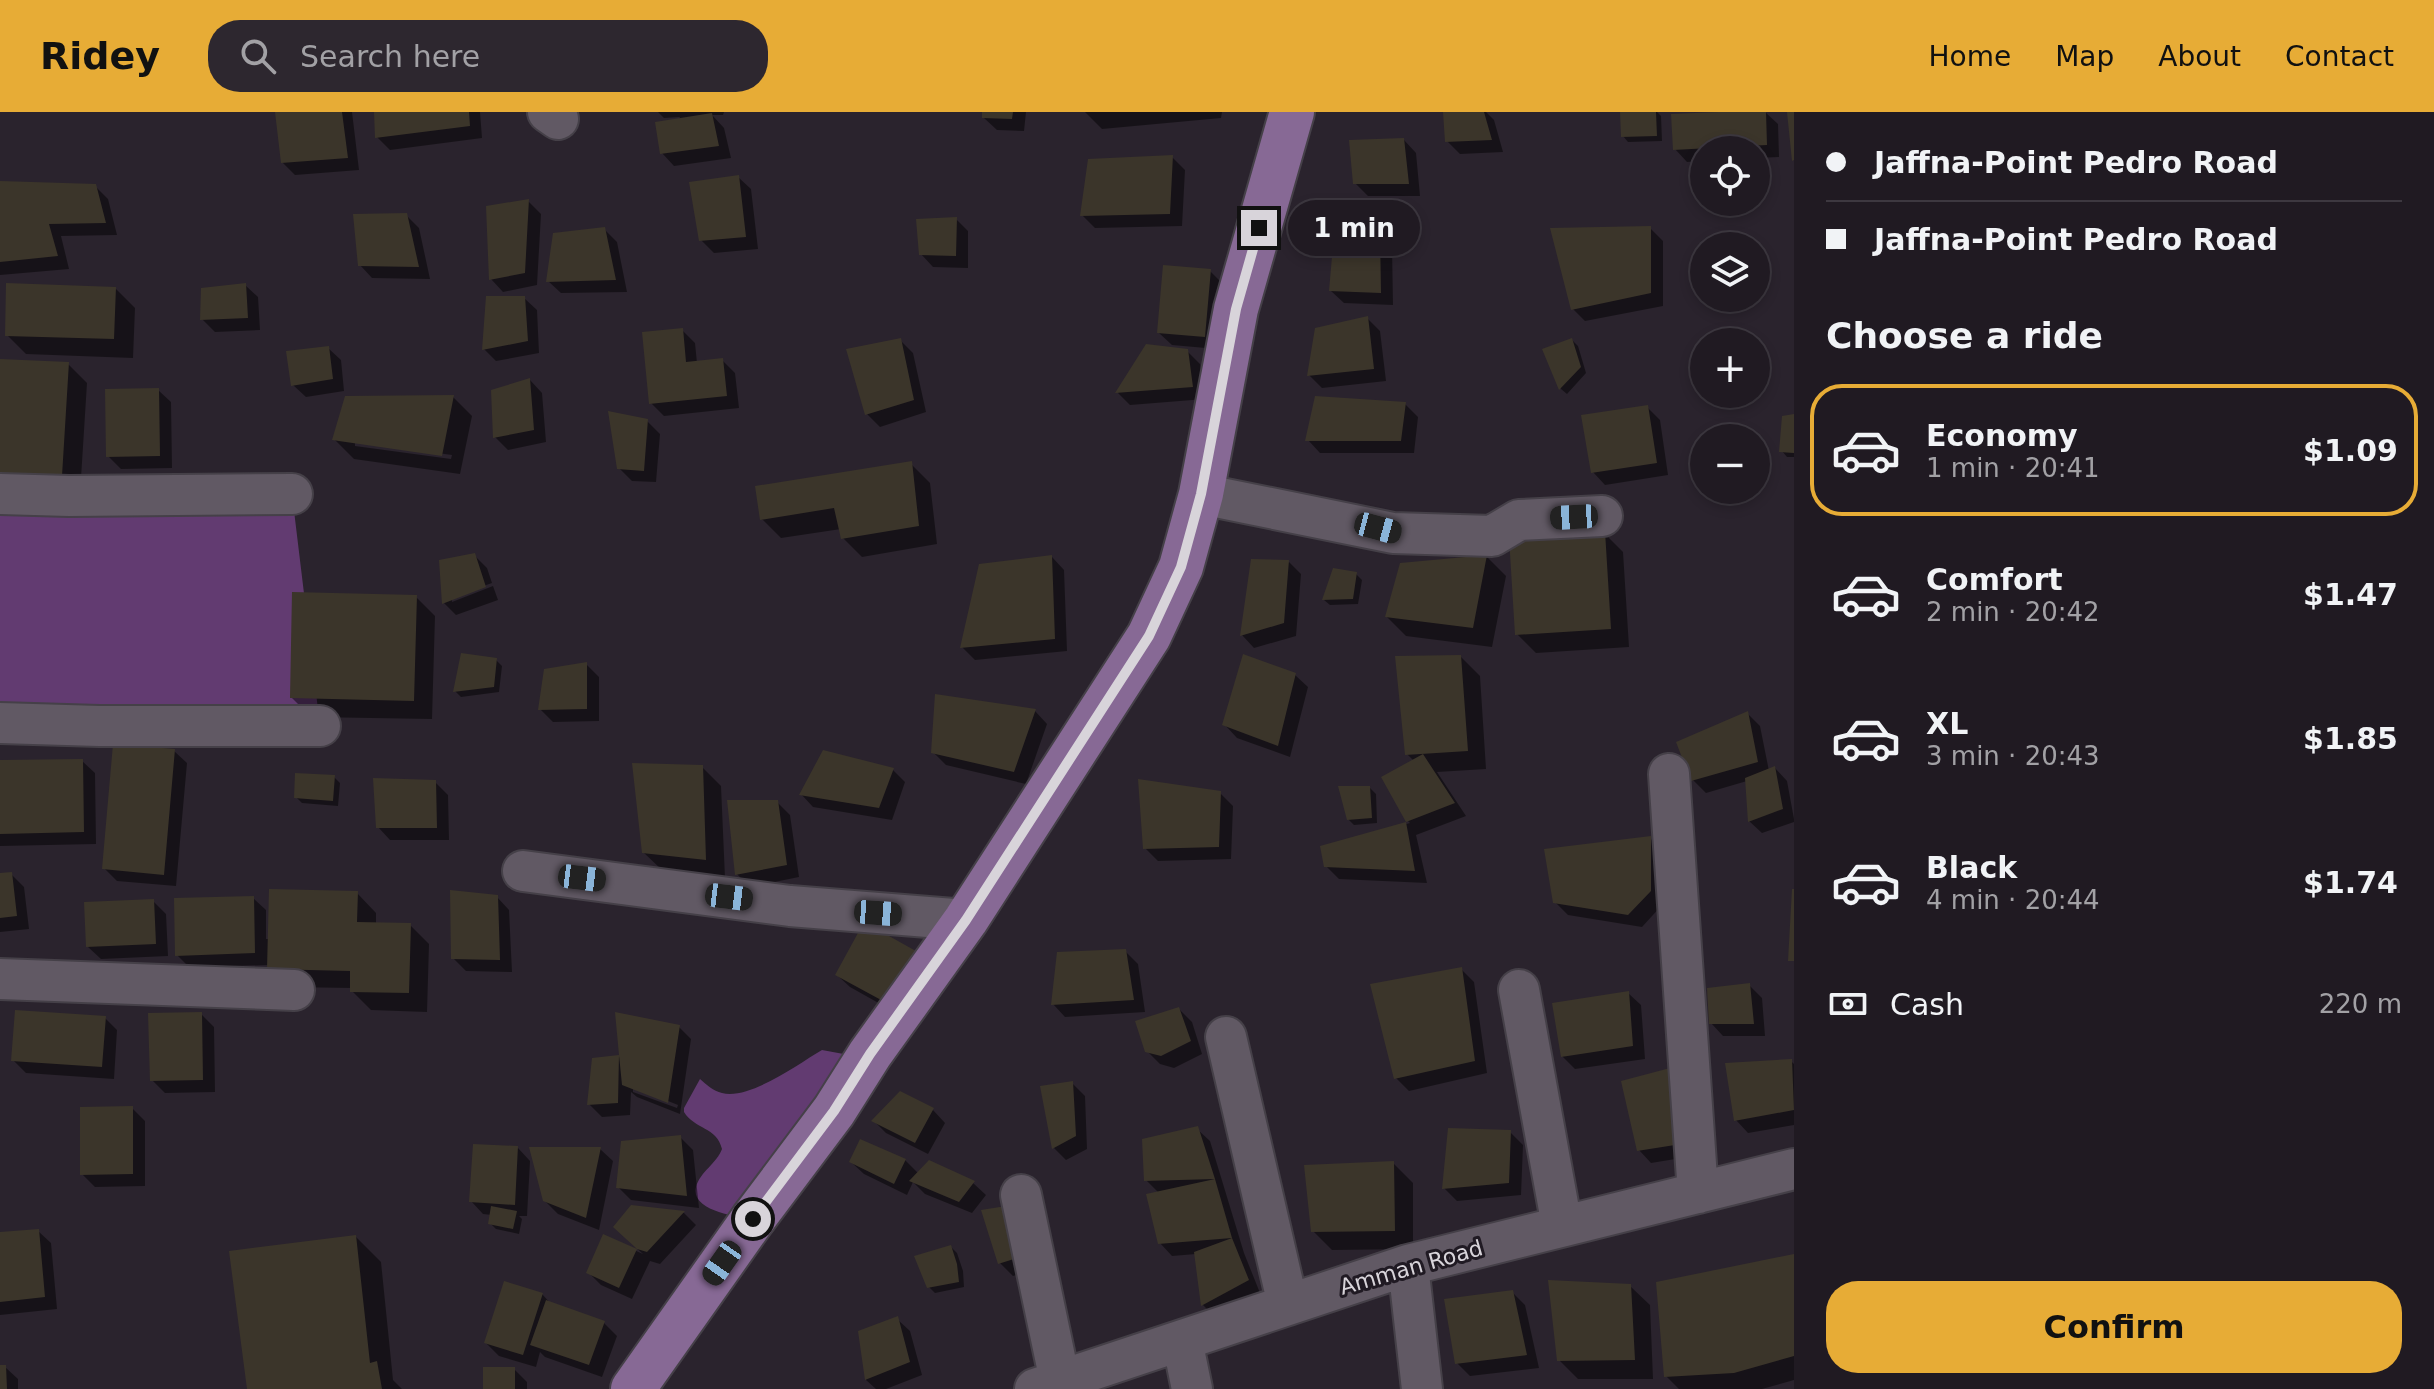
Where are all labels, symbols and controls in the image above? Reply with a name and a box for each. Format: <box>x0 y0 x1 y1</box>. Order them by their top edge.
search box <box>208 20 768 92</box>
text: Ridey <box>40 34 160 78</box>
icon: search <box>236 34 280 78</box>
text: Search here <box>300 39 480 74</box>
text: Home <box>1928 40 2011 73</box>
text: Map <box>2055 40 2114 73</box>
text: About <box>2158 40 2241 73</box>
text: Contact <box>2285 40 2394 73</box>
map controls <box>1690 136 1770 504</box>
button: locate <box>1690 136 1770 216</box>
text: Jaffna-Point Pedro Road <box>1874 145 2278 180</box>
callout: 1 min <box>1287 200 1419 256</box>
route end <box>1241 210 1277 246</box>
text: 1 min <box>1313 213 1395 243</box>
text: Jaffna-Point Pedro Road <box>1874 222 2278 257</box>
button: layers <box>1690 232 1770 312</box>
text: Choose a ride <box>1826 315 2103 356</box>
button: + <box>1690 328 1770 408</box>
icon: car <box>1830 414 1902 486</box>
text: Economy <box>1926 418 2078 453</box>
button: − <box>1690 424 1770 504</box>
text: $1.09 <box>2303 433 2398 468</box>
text: 1 min · 20:41 <box>1926 453 2100 483</box>
car <box>1549 504 1599 530</box>
car <box>1352 510 1404 546</box>
icon: car <box>1830 558 1902 630</box>
text: Comfort <box>1926 562 2063 597</box>
text: $1.47 <box>2303 577 2398 612</box>
text: 2 min · 20:42 <box>1926 597 2100 627</box>
icon: car <box>1830 702 1902 774</box>
text: XL <box>1926 706 1968 741</box>
text: $1.85 <box>2303 721 2398 756</box>
text: 3 min · 20:43 <box>1926 741 2100 771</box>
icon: car <box>1830 846 1902 918</box>
text: Black <box>1926 850 2017 885</box>
car <box>557 863 607 893</box>
text: $1.74 <box>2303 865 2398 900</box>
car <box>704 882 754 912</box>
text: 4 min · 20:44 <box>1926 885 2100 915</box>
car <box>853 899 903 927</box>
icon: cash <box>1826 982 1870 1026</box>
text: Cash <box>1890 987 1964 1022</box>
text: 220 m <box>2319 989 2402 1019</box>
route start <box>735 1201 771 1237</box>
street label: Amman Road <box>1337 1235 1485 1300</box>
car <box>698 1236 746 1290</box>
button: Confirm <box>1826 1281 2402 1373</box>

